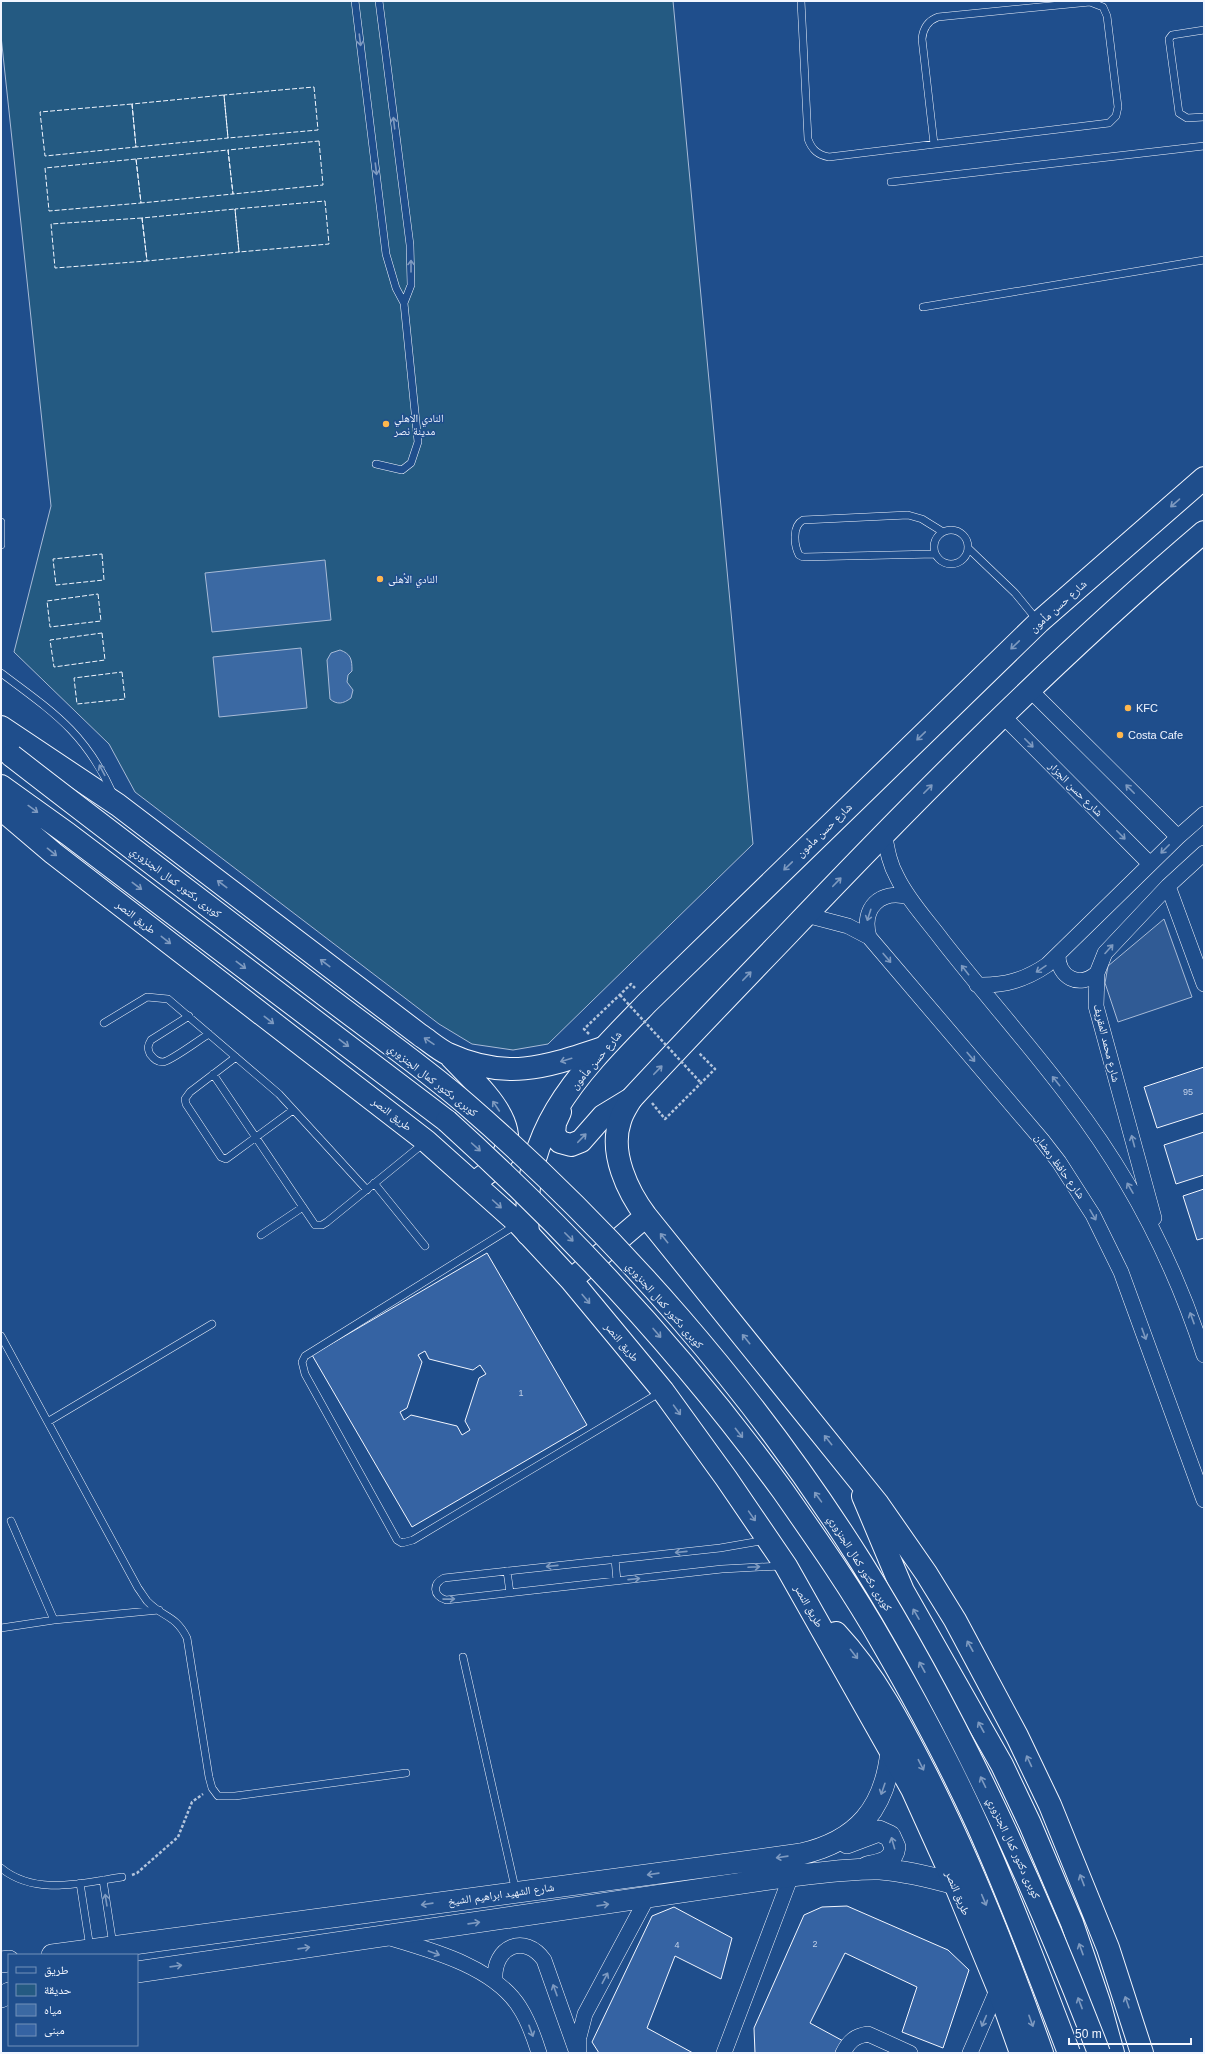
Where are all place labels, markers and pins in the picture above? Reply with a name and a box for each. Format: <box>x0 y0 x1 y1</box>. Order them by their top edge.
place label: النادي الاهلي مدينة نصر <box>393 412 444 437</box>
marker: النادي الاهلي مدينة نصر <box>381 419 391 429</box>
place label: النادي الأهلى <box>388 573 438 588</box>
marker: النادي الأهلى <box>375 574 385 584</box>
place label: KFC <box>1136 702 1158 714</box>
marker: KFC <box>1123 703 1133 713</box>
place label: Costa Cafe <box>1128 729 1183 741</box>
marker: Costa Cafe <box>1115 730 1125 740</box>

